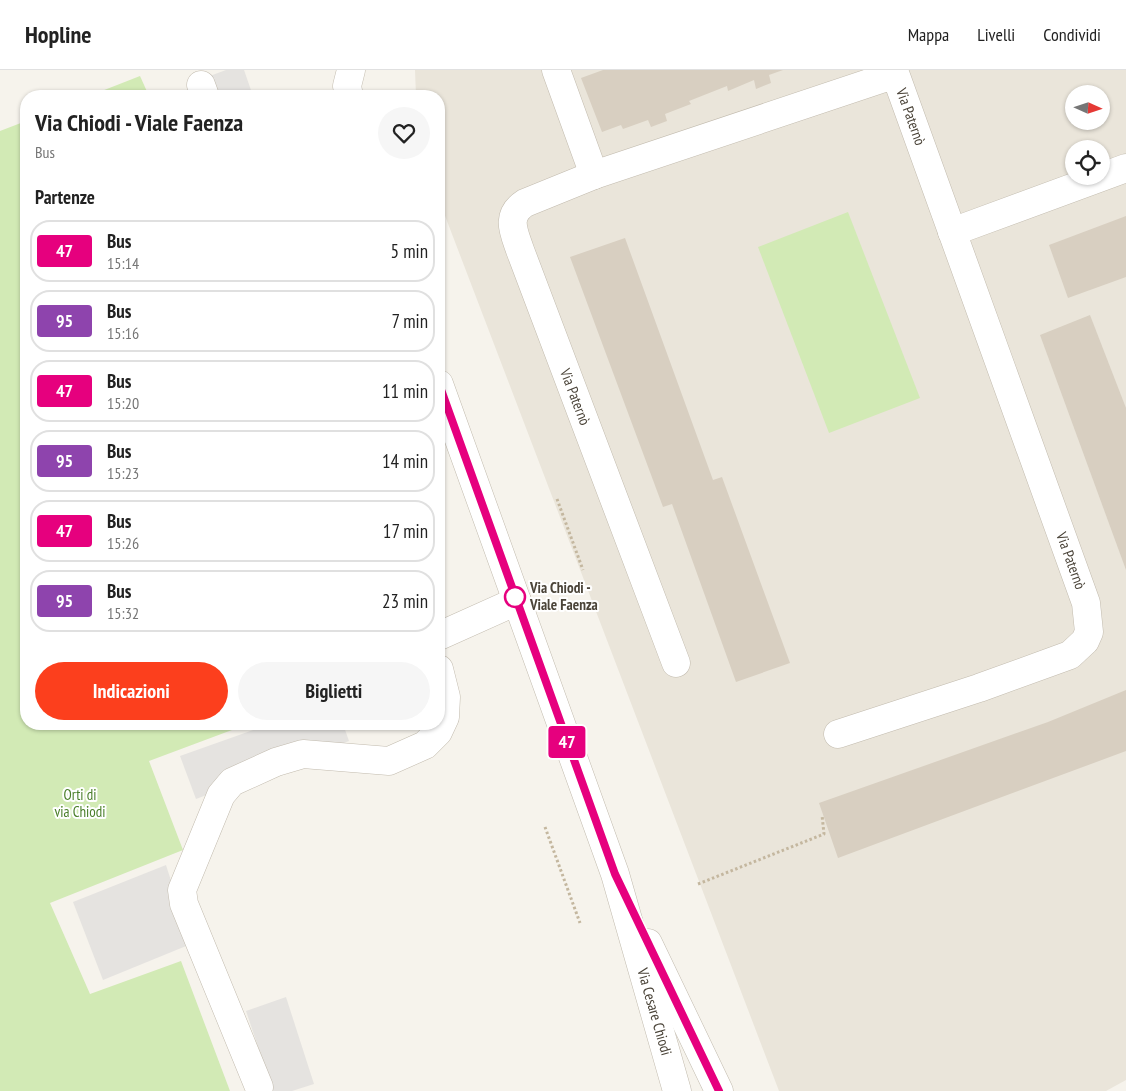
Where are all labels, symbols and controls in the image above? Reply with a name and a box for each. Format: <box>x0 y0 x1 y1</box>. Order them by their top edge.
text: Hopline <box>25 19 91 50</box>
text: Mappa <box>908 23 949 46</box>
text: Livelli <box>977 23 1015 46</box>
text: Condividi <box>1043 23 1101 46</box>
street label: Via Paternò <box>892 85 930 148</box>
north arrow <box>1065 85 1110 130</box>
map controls <box>1065 85 1110 185</box>
text: Via Chiodi - Viale Faenza <box>35 107 243 138</box>
button: heart <box>378 107 430 159</box>
button: locate <box>1065 140 1110 185</box>
text: Bus <box>35 142 55 162</box>
text: Partenze <box>35 185 95 209</box>
text: Bus <box>107 229 131 253</box>
text: 47 <box>56 239 73 262</box>
text: 5 min <box>391 239 428 263</box>
text: 15:14 <box>107 253 139 273</box>
text: Bus <box>107 299 131 323</box>
text: 95 <box>56 309 73 332</box>
text: 7 min <box>391 309 428 333</box>
text: 15:16 <box>107 323 139 343</box>
street label: Via Paternò <box>556 365 595 428</box>
text: Bus <box>107 369 131 393</box>
text: 47 <box>56 379 73 402</box>
text: 11 min <box>382 379 428 403</box>
text: 15:20 <box>107 393 139 413</box>
text: Bus <box>107 439 131 463</box>
text: 95 <box>56 449 73 472</box>
text: 14 min <box>382 449 428 473</box>
text: 15:23 <box>107 463 139 483</box>
text: Bus <box>107 509 131 533</box>
text: 47 <box>56 519 73 542</box>
text: 17 min <box>383 519 428 543</box>
street label: Via Paternò <box>1052 529 1090 592</box>
text: 15:26 <box>107 533 139 553</box>
place label: Via Chiodi - Viale Faenza <box>529 578 598 614</box>
text: Bus <box>107 579 131 603</box>
marker: Via Chiodi - Viale Faenza <box>504 586 526 608</box>
text: 95 <box>56 589 73 612</box>
text: 23 min <box>382 589 428 613</box>
text: 15:32 <box>107 603 139 623</box>
button: Indicazioni <box>35 662 228 720</box>
button: Biglietti <box>238 662 430 720</box>
line badge: 47 <box>544 726 590 758</box>
text: 47 <box>558 730 576 753</box>
park label: Orti di via Chiodi <box>54 785 106 821</box>
street label: Via Cesare Chiodi <box>633 965 676 1057</box>

